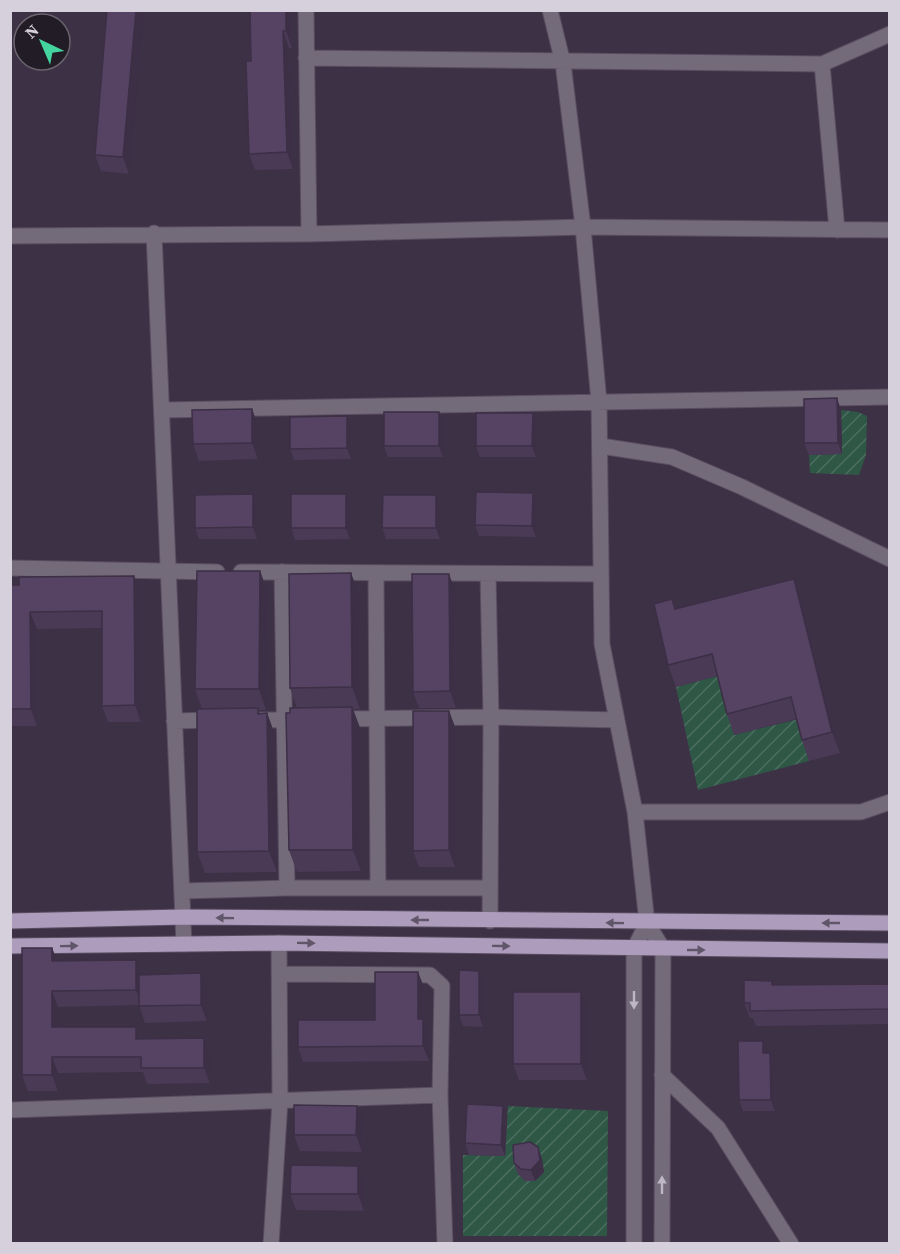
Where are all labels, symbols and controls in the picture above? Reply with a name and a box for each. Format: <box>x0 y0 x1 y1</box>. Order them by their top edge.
north arrow <box>12 12 72 72</box>
text: N <box>20 19 44 43</box>
one-way arrow <box>216 913 235 923</box>
one-way arrow <box>411 915 430 925</box>
one-way arrow <box>606 918 625 928</box>
one-way arrow <box>822 918 841 928</box>
one-way arrow <box>296 938 315 948</box>
one-way arrow <box>59 941 78 951</box>
one-way arrow <box>491 941 510 951</box>
one-way arrow <box>686 945 705 955</box>
one-way arrow <box>629 990 639 1009</box>
one-way arrow <box>657 1176 667 1195</box>

